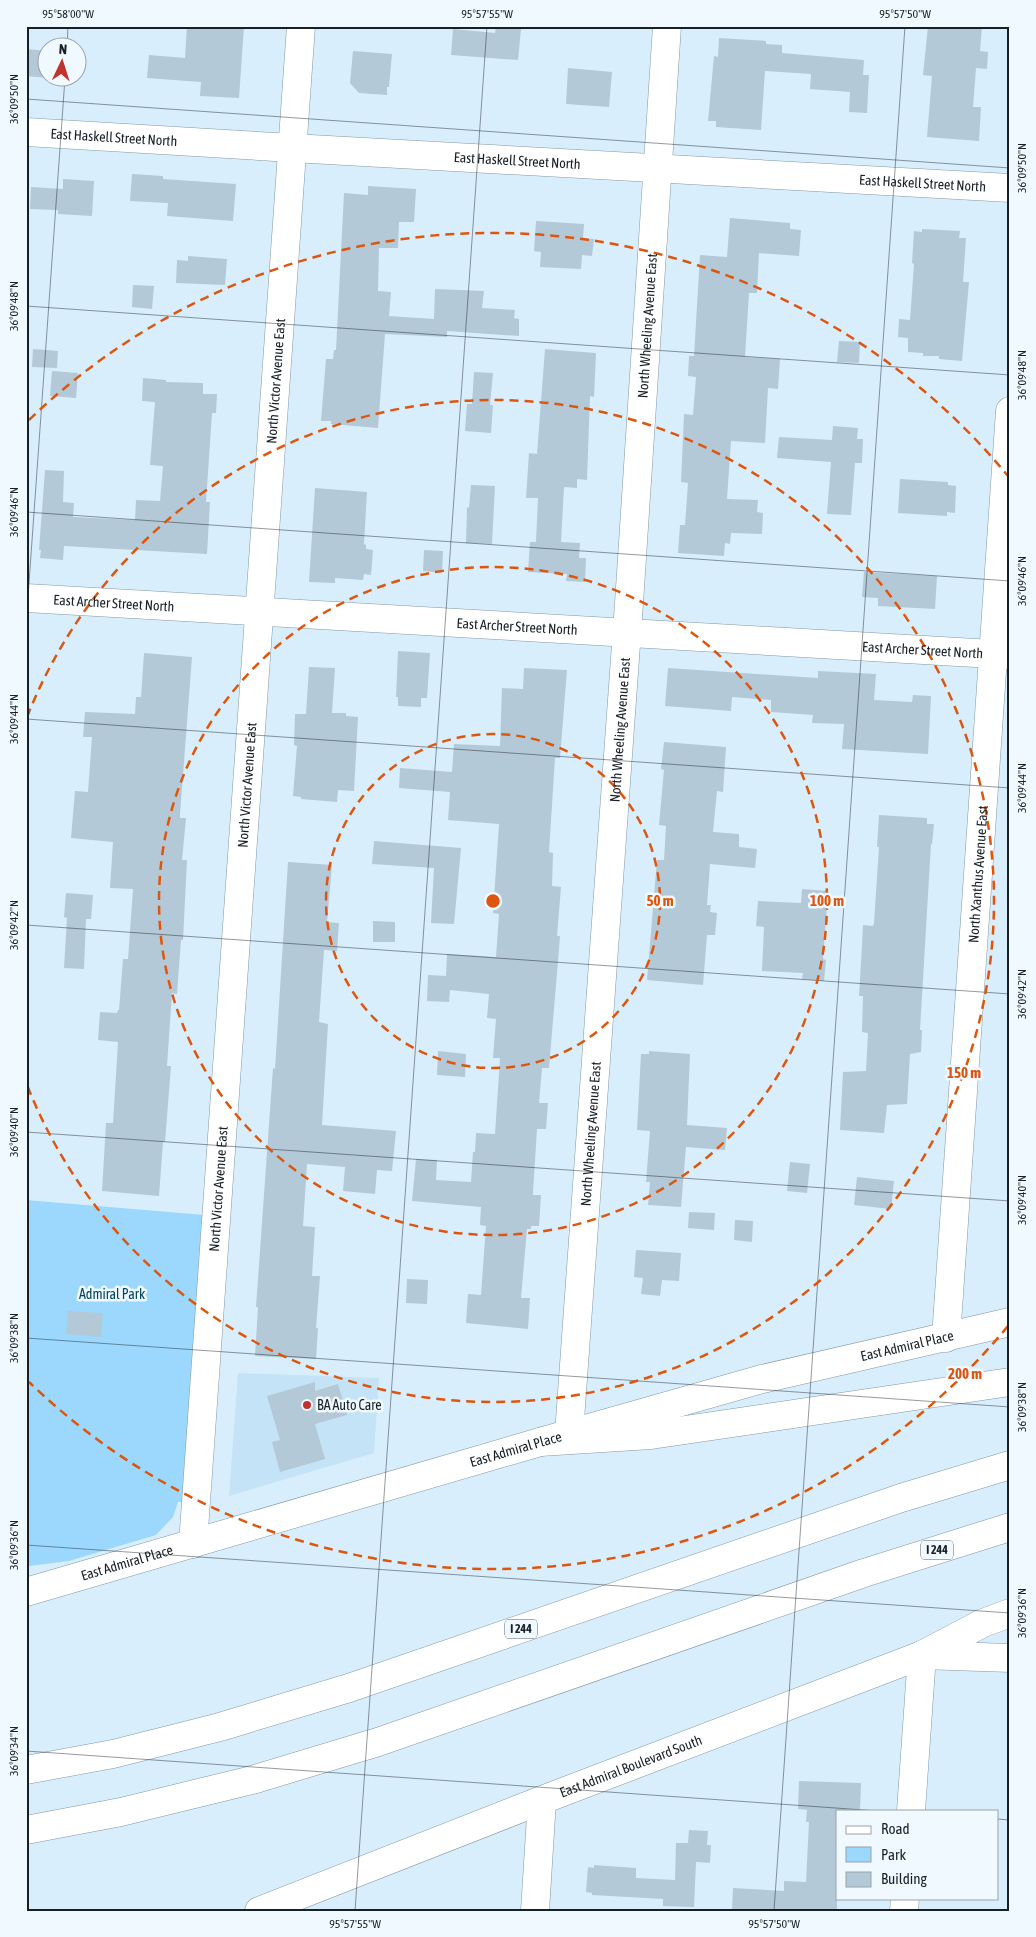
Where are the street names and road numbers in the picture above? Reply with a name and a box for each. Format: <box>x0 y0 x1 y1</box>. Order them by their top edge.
street label: East Haskell Street North <box>50 125 178 149</box>
street label: East Haskell Street North <box>453 149 581 172</box>
street label: East Haskell Street North <box>859 172 986 195</box>
street label: North Wheeling Avenue East <box>635 253 660 399</box>
street label: North Victor Avenue East <box>263 318 288 444</box>
street label: East Archer Street North <box>53 592 175 615</box>
street label: East Archer Street North <box>456 615 578 638</box>
street label: East Archer Street North <box>862 638 983 661</box>
street label: North Wheeling Avenue East <box>607 657 633 803</box>
street label: North Victor Avenue East <box>235 722 259 848</box>
street label: North Xanthus Avenue East <box>965 805 991 943</box>
street label: North Wheeling Avenue East <box>577 1061 604 1207</box>
street label: North Victor Avenue East <box>206 1126 231 1252</box>
street label: East Admiral Place <box>859 1327 955 1364</box>
street label: East Admiral Place <box>468 1428 563 1470</box>
road number: I 244 <box>921 1540 953 1560</box>
street label: East Admiral Place <box>79 1542 175 1584</box>
road number: I 244 <box>505 1620 537 1638</box>
street label: East Admiral Boulevard South <box>557 1732 704 1801</box>

